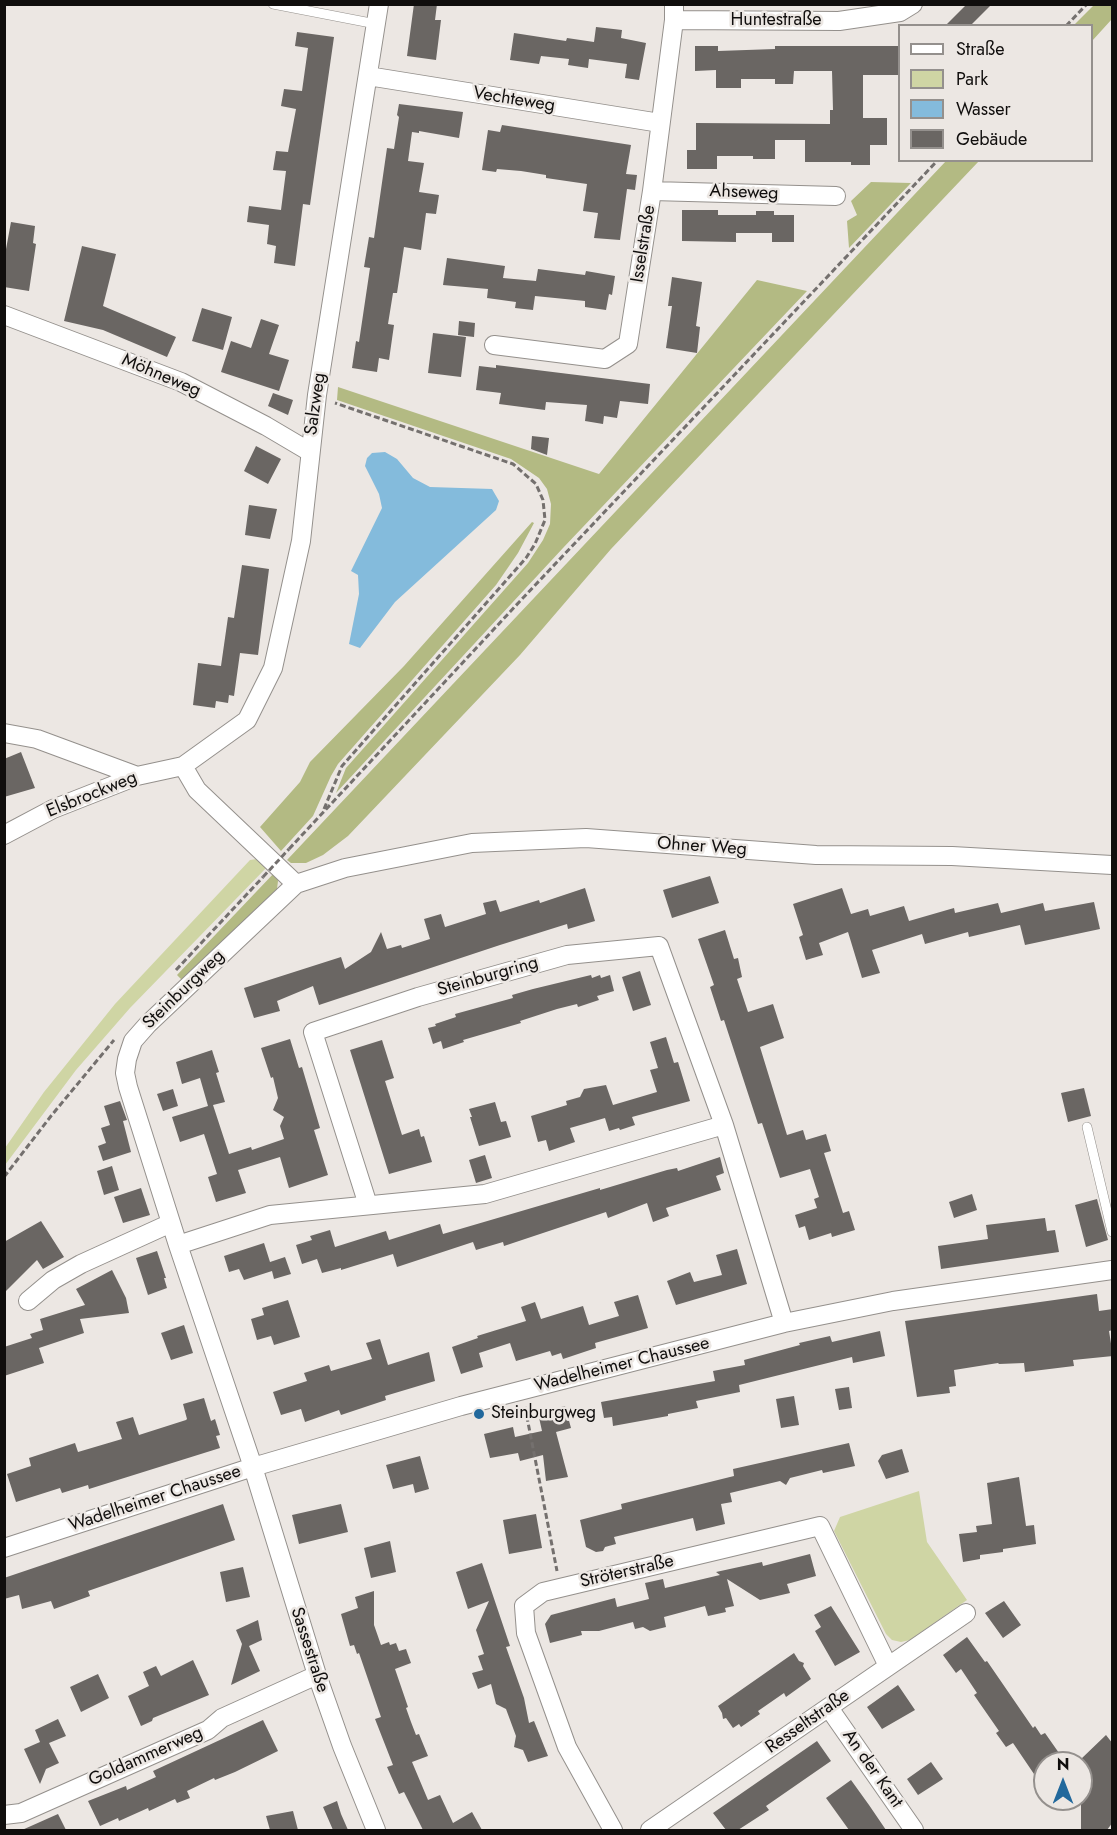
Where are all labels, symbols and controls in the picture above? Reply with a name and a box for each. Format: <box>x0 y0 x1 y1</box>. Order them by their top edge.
street label: Huntestraße <box>730 10 822 32</box>
legend <box>898 24 1093 162</box>
text: Straße <box>956 36 1004 62</box>
text: Park <box>956 66 988 92</box>
street label: Vechteweg <box>472 83 556 117</box>
text: Wasser <box>956 96 1011 122</box>
text: Gebäude <box>956 126 1027 152</box>
street label: Ahseweg <box>709 181 779 205</box>
street label: Isselstraße <box>627 204 661 284</box>
street label: Möhneweg <box>118 350 204 402</box>
street label: Salzweg <box>301 371 331 437</box>
street label: Elsbrockweg <box>44 767 140 823</box>
street label: Ohner Weg <box>656 833 748 861</box>
street label: Steinburgweg <box>139 946 229 1034</box>
street label: Steinburgring <box>435 952 541 1002</box>
street label: Wadelheimer Chaussee <box>532 1333 712 1397</box>
place label: Steinburgweg <box>491 1403 596 1425</box>
marker: Steinburgweg <box>472 1407 486 1421</box>
street label: Wadelheimer Chaussee <box>66 1461 244 1537</box>
street label: Ströterstraße <box>578 1551 676 1593</box>
street label: Sassestraße <box>285 1605 333 1695</box>
street label: Resseltstraße <box>762 1685 854 1759</box>
street label: Goldammerweg <box>86 1722 206 1792</box>
street label: An der Kant <box>837 1726 907 1812</box>
north arrow <box>1033 1751 1093 1811</box>
text: N <box>1057 1753 1069 1776</box>

